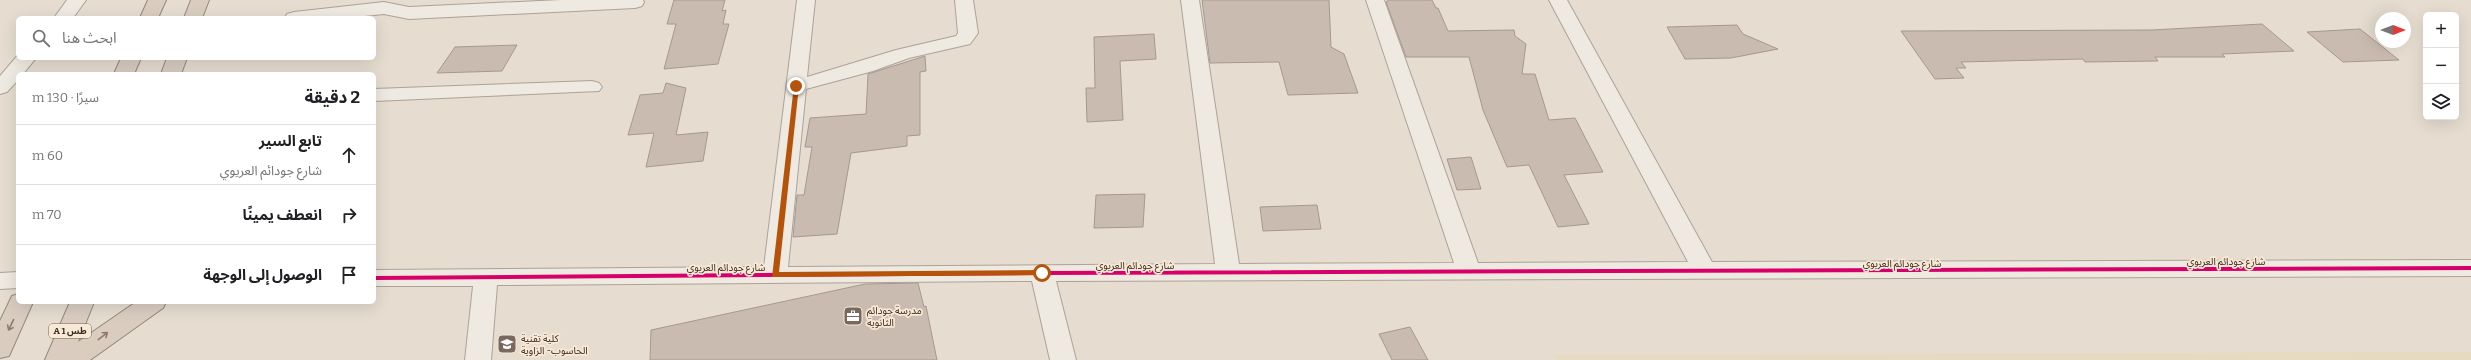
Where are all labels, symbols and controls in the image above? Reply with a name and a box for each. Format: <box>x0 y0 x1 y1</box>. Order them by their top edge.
north arrow <box>2375 12 2411 48</box>
map controls <box>2423 12 2459 120</box>
button: + <box>2423 12 2459 48</box>
search box <box>16 16 376 60</box>
icon: search <box>30 27 52 49</box>
text: ابحث هنا <box>62 29 117 47</box>
button: − <box>2423 48 2459 84</box>
route end <box>787 77 805 95</box>
button: layers <box>2423 84 2459 120</box>
text: 2 دقيقة <box>305 87 360 108</box>
text: سيرًا · 130 m <box>32 90 99 105</box>
text: تابع السير <box>259 132 322 150</box>
icon: ahead <box>338 144 360 166</box>
text: 60 m <box>32 148 63 163</box>
text: شارع جودائم العريوي <box>220 163 322 178</box>
icon: right <box>338 204 360 226</box>
text: انعطف يمينًا <box>243 206 322 224</box>
text: 70 m <box>32 207 62 222</box>
street label: شارع جودائم العريوي <box>2187 256 2266 269</box>
street label: شارع جودائم العريوي <box>1863 258 1942 271</box>
street label: شارع جودائم العريوي <box>1096 260 1175 273</box>
street label: شارع جودائم العريوي <box>687 262 766 275</box>
icon: arrive <box>338 264 360 286</box>
route start <box>1033 264 1051 282</box>
text: الوصول إلى الوجهة <box>203 266 322 284</box>
office icon: مدرسة جودائم الثانوية <box>842 305 864 327</box>
place label: مدرسة جودائم الثانوية <box>867 305 922 329</box>
one-way arrow <box>7 319 14 331</box>
road number: A 1 طس <box>49 324 91 338</box>
one-way arrow <box>98 332 109 340</box>
school or university icon: كلية تقنية الحاسوب- الزاوية <box>496 333 518 355</box>
place label: كلية تقنية الحاسوب- الزاوية <box>521 333 588 357</box>

